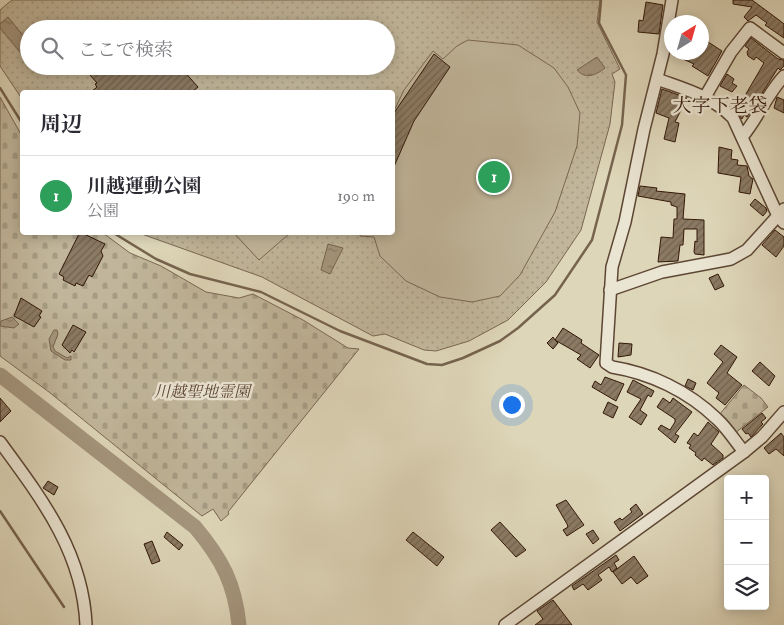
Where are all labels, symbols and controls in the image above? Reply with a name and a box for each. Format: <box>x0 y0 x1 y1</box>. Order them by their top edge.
north arrow <box>664 15 709 60</box>
search box <box>20 20 395 75</box>
icon: search <box>38 34 66 62</box>
text: ここで検索 <box>78 38 173 62</box>
district label: 大字下老袋 <box>672 94 768 118</box>
text: 周辺 <box>40 111 82 138</box>
pin: 1 <box>478 158 510 196</box>
text: 川越運動公園 <box>87 174 201 198</box>
text: 1 <box>53 186 59 206</box>
text: 190 m <box>337 186 375 206</box>
text: 公園 <box>87 201 119 221</box>
park label: 川越聖地霊園 <box>154 382 253 402</box>
your location <box>499 392 525 418</box>
map controls <box>724 475 769 610</box>
button: + <box>724 475 769 520</box>
button: − <box>724 520 769 565</box>
button: layers <box>724 565 769 610</box>

